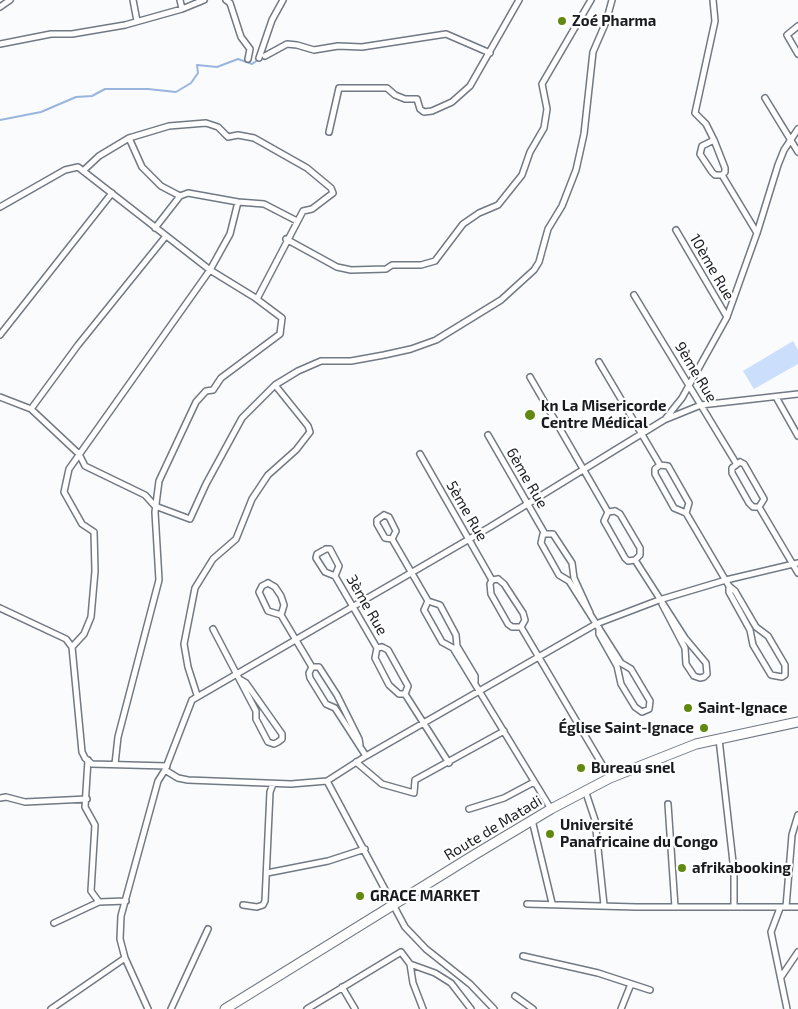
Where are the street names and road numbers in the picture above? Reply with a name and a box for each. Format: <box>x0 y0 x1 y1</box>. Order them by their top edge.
street label: 10ème Rue <box>686 231 738 303</box>
street label: 9ème Rue <box>671 339 721 405</box>
street label: 6ème Rue <box>502 444 552 512</box>
street label: 5ème Rue <box>443 478 491 544</box>
street label: 3ème Rue <box>343 572 391 638</box>
street label: Route de Matadi <box>441 792 545 864</box>

